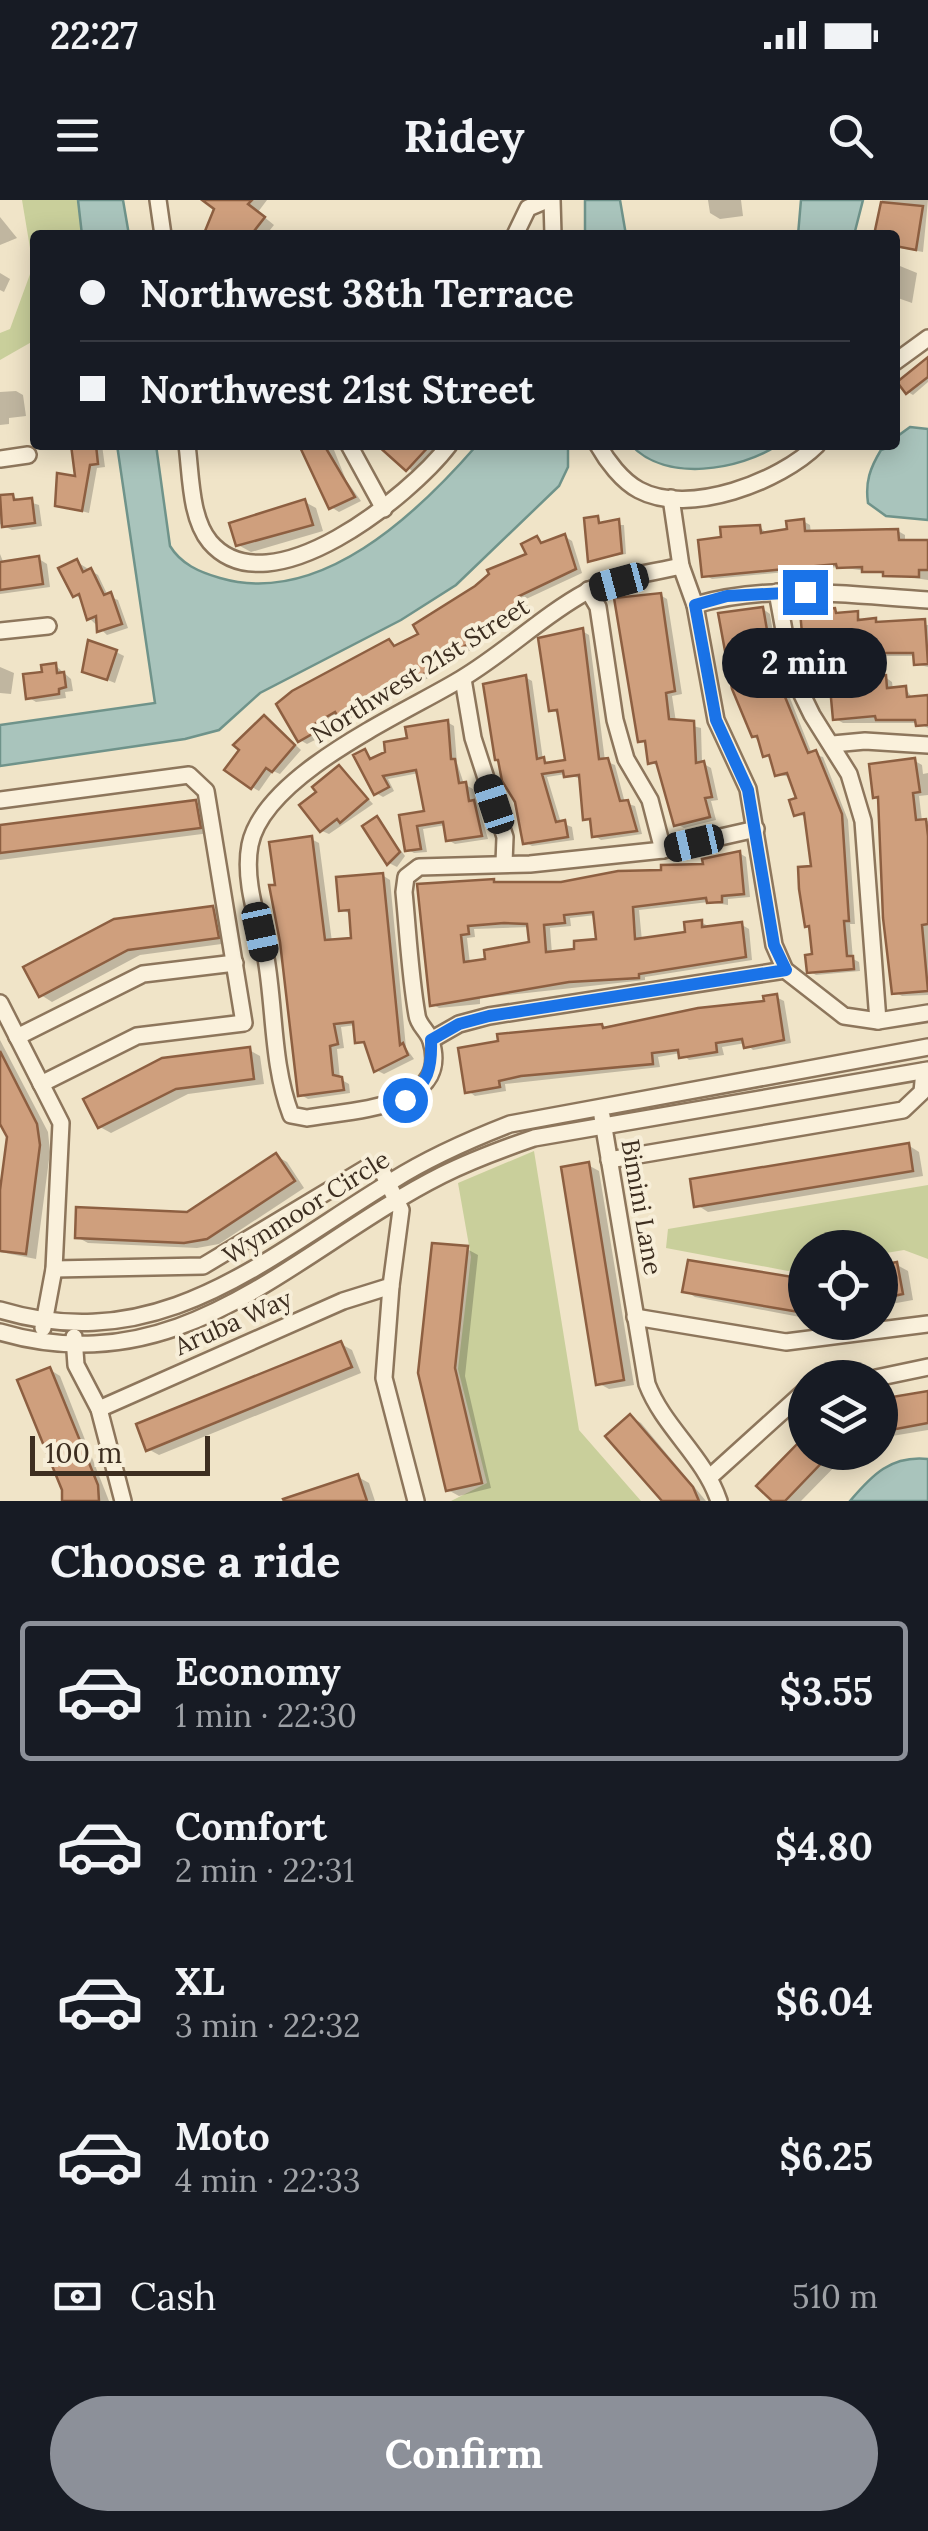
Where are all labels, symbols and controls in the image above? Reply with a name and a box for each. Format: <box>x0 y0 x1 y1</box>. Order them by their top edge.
text: 22:27 <box>50 11 138 59</box>
text: Ridey <box>403 107 525 164</box>
icon: menu <box>50 108 105 163</box>
icon: search <box>823 108 878 163</box>
text: Northwest 38th Terrace <box>140 269 574 317</box>
text: Northwest 21st Street <box>140 365 534 413</box>
car <box>586 560 652 604</box>
route end <box>783 570 828 615</box>
street label: Northwest 21st Street <box>305 590 535 750</box>
callout: 2 min <box>722 627 888 697</box>
text: 2 min <box>762 642 847 683</box>
car <box>470 771 518 837</box>
car <box>661 822 727 864</box>
car <box>239 900 281 964</box>
route start <box>383 1078 428 1123</box>
street label: Bimini Lane <box>614 1137 670 1277</box>
street label: Wynmoor Circle <box>217 1143 395 1271</box>
map controls <box>788 1230 898 1470</box>
button: locate <box>788 1230 898 1340</box>
street label: Aruba Way <box>168 1282 297 1362</box>
button: layers <box>788 1360 898 1470</box>
scale bar <box>30 1431 210 1476</box>
text: 100 m <box>45 1435 122 1471</box>
text: Choose a ride <box>50 1532 340 1589</box>
icon: car <box>55 1646 145 1736</box>
text: Economy <box>175 1647 341 1695</box>
text: $3.55 <box>779 1667 873 1715</box>
text: 1 min · 22:30 <box>175 1695 357 1736</box>
icon: car <box>55 1801 145 1891</box>
text: Comfort <box>175 1802 327 1850</box>
text: $4.80 <box>775 1822 873 1870</box>
text: 2 min · 22:31 <box>175 1850 354 1891</box>
icon: car <box>55 1956 145 2046</box>
text: XL <box>175 1957 225 2005</box>
text: $6.04 <box>776 1977 873 2025</box>
text: 3 min · 22:32 <box>175 2005 360 2046</box>
icon: car <box>55 2111 145 2201</box>
text: Moto <box>175 2112 270 2160</box>
text: $6.25 <box>779 2132 873 2180</box>
text: 4 min · 22:33 <box>175 2160 361 2201</box>
icon: cash <box>50 2269 105 2324</box>
text: Cash <box>130 2272 217 2320</box>
text: 510 m <box>792 2276 878 2317</box>
button: Confirm <box>50 2396 878 2511</box>

